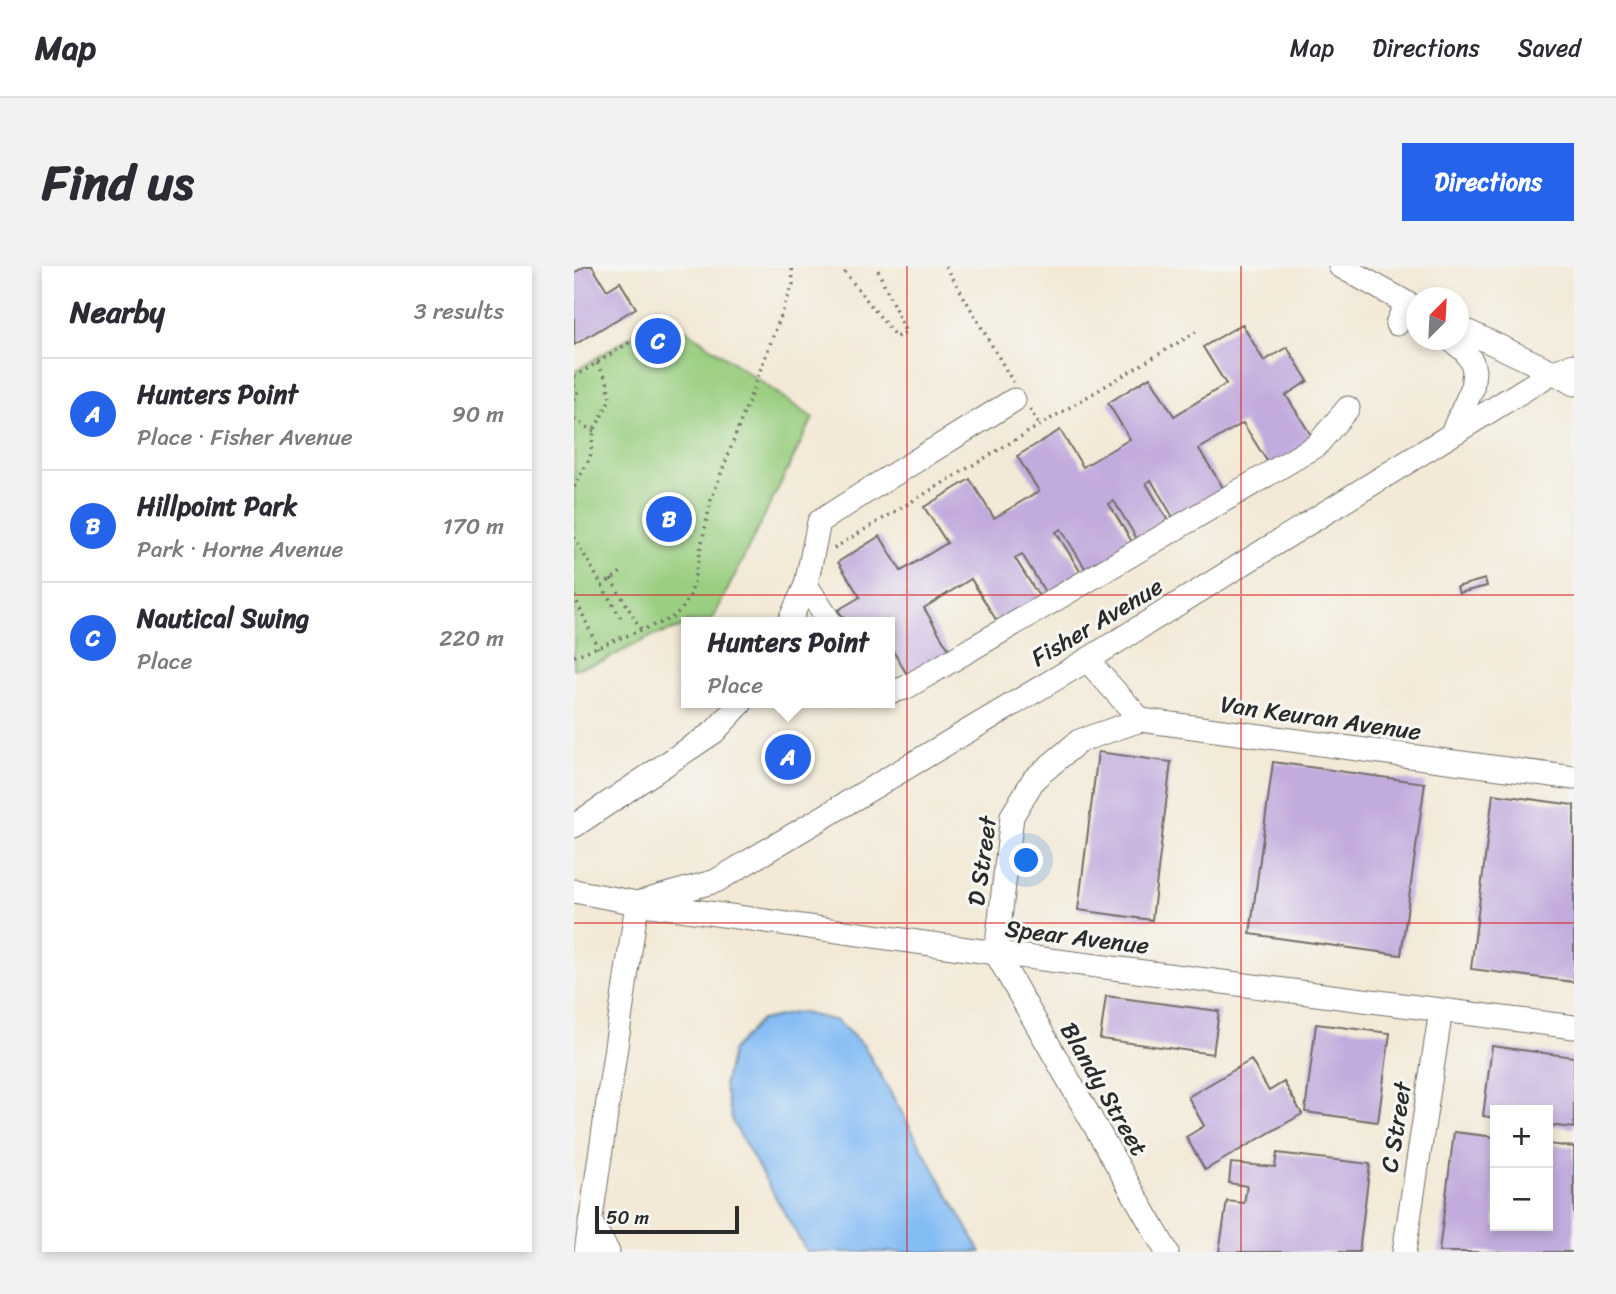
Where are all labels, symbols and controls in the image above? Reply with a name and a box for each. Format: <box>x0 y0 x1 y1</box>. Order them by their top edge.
text: Map <box>35 19 96 77</box>
text: Map <box>1290 27 1334 69</box>
text: Directions <box>1372 27 1480 69</box>
text: Saved <box>1518 27 1581 69</box>
text: Find us <box>42 139 194 226</box>
button: Directions <box>1402 143 1574 221</box>
text: Nearby <box>70 285 165 339</box>
north arrow <box>1406 287 1469 350</box>
text: 3 results <box>414 291 504 332</box>
pin: C <box>635 315 681 367</box>
text: Hunters Point <box>137 371 298 417</box>
text: A <box>85 394 101 435</box>
text: 90 m <box>452 394 504 435</box>
text: Place · Fisher Avenue <box>137 417 353 458</box>
text: Hillpoint Park <box>137 483 297 529</box>
pin: B <box>646 493 692 545</box>
text: B <box>86 506 100 547</box>
text: 170 m <box>443 506 504 547</box>
text: Park · Horne Avenue <box>137 529 343 570</box>
street label: Fisher Avenue <box>1023 566 1171 678</box>
text: Nautical Swing <box>137 595 309 641</box>
popup <box>681 617 895 708</box>
text: C <box>86 618 100 659</box>
text: 220 m <box>439 618 504 659</box>
text: Hunters Point <box>708 619 868 665</box>
text: Place <box>137 641 192 682</box>
text: Place <box>708 665 763 706</box>
street label: Van Keuran Avenue <box>1218 683 1424 753</box>
pin: A <box>765 731 811 783</box>
street label: D Street <box>955 812 1009 909</box>
your location <box>1009 843 1043 877</box>
street label: Spear Avenue <box>1003 907 1151 967</box>
street label: Blandy Street <box>1049 1014 1159 1164</box>
street label: C Street <box>1368 1077 1424 1175</box>
map controls <box>1490 1105 1553 1231</box>
button: + <box>1490 1105 1553 1168</box>
button: − <box>1490 1168 1553 1231</box>
text: 50 m <box>606 1201 649 1234</box>
scale bar <box>595 1203 738 1235</box>

